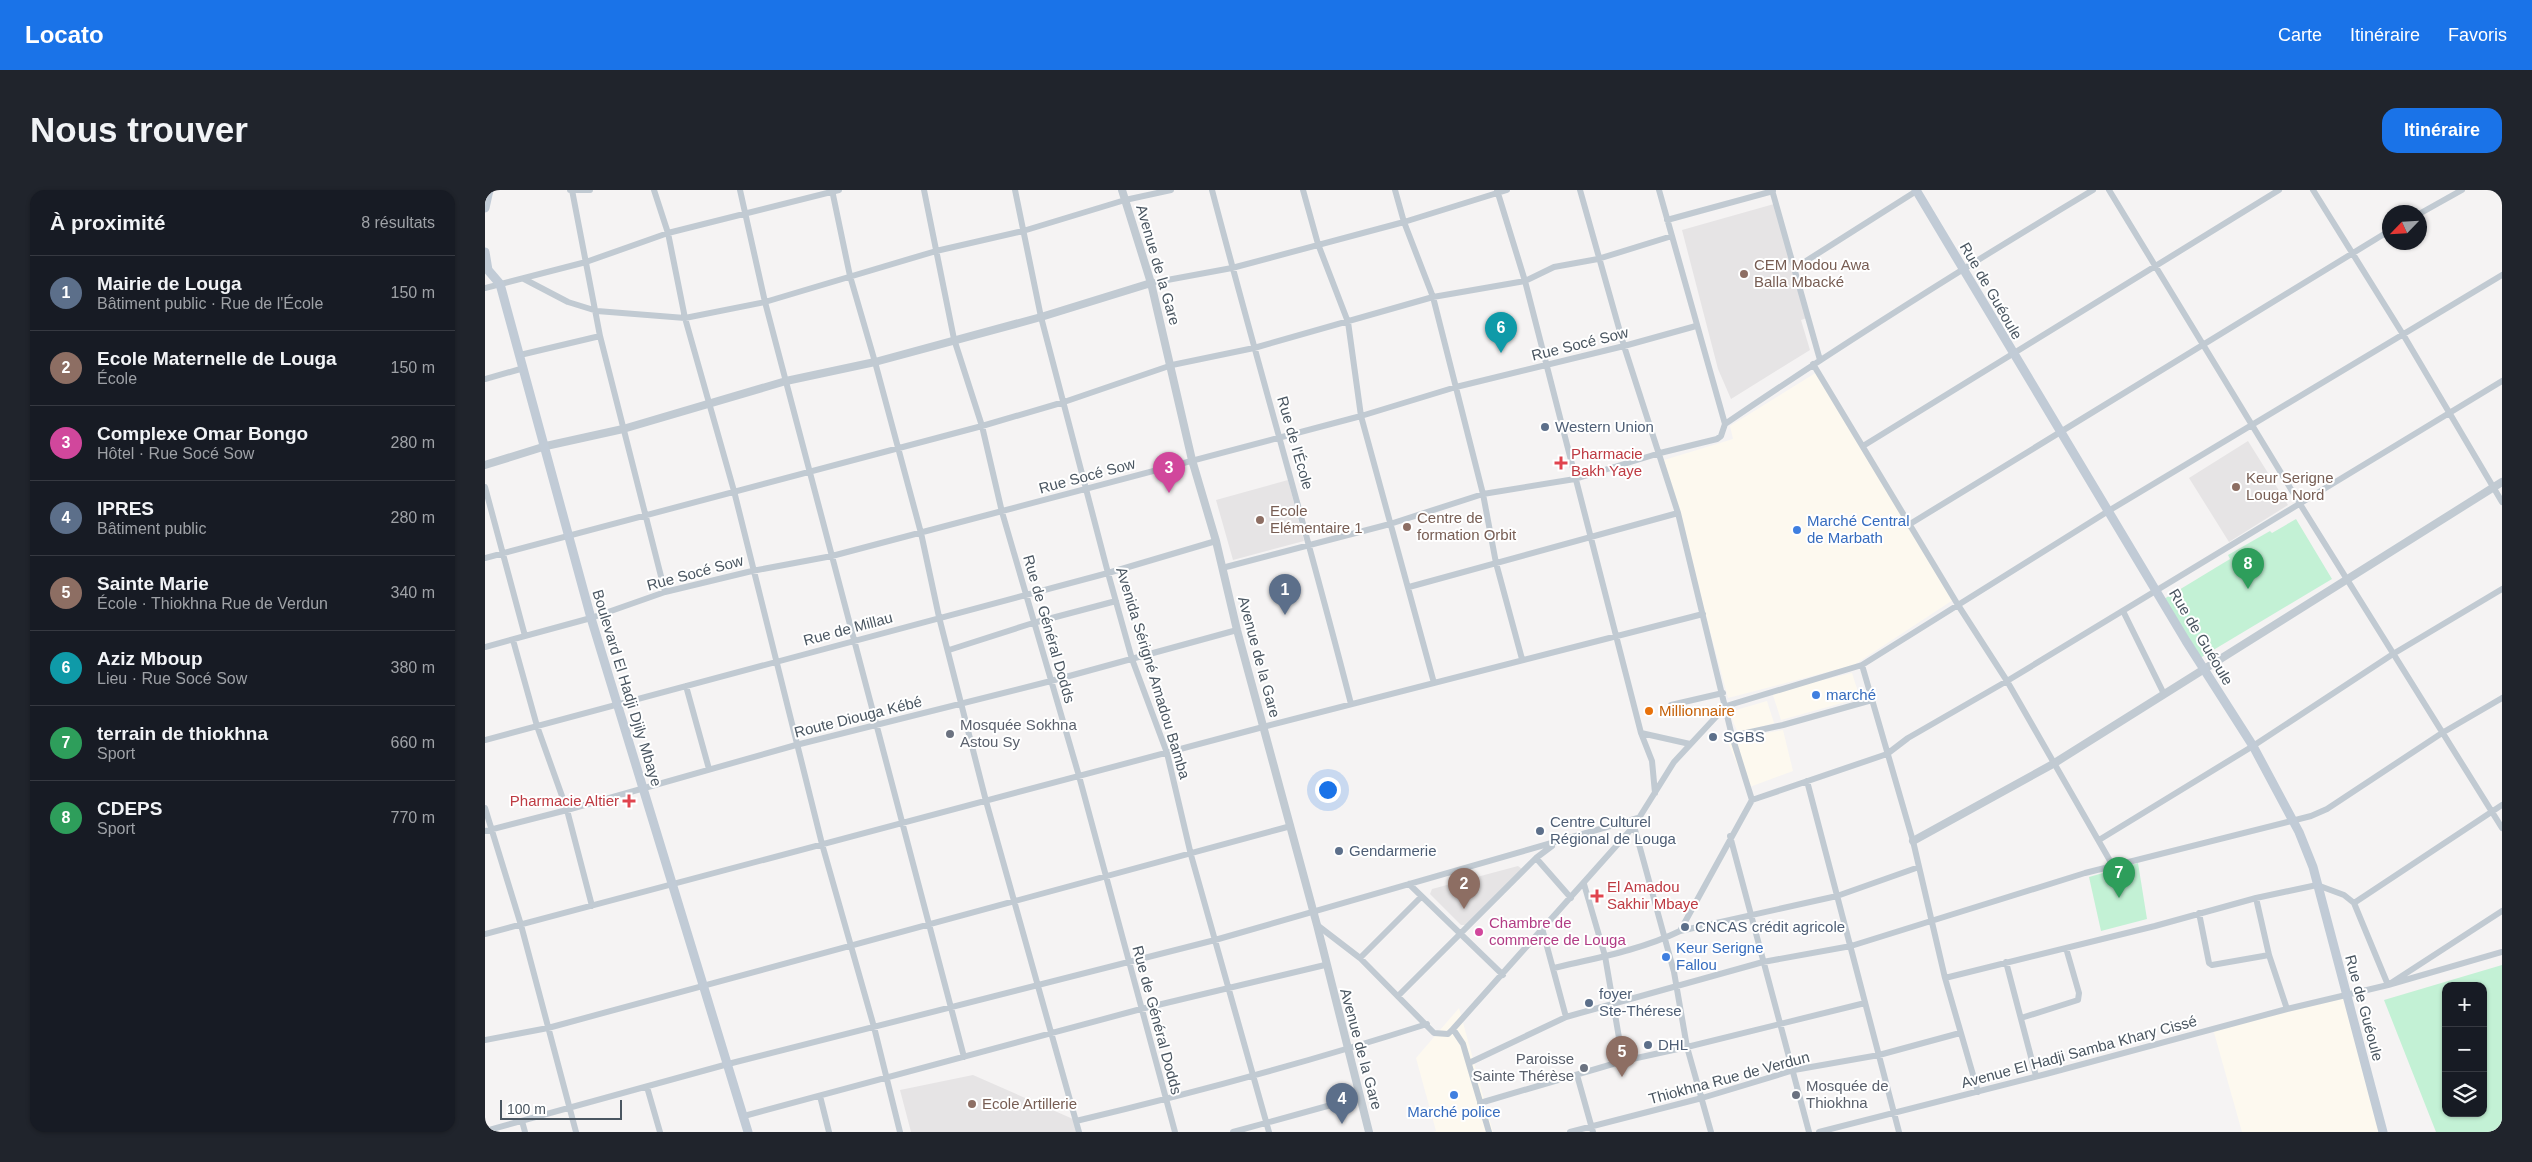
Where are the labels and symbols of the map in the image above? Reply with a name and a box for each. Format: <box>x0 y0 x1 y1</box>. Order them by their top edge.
street label: Avenue de la Gare <box>1133 203 1184 327</box>
north arrow <box>2382 205 2427 250</box>
street label: Rue de Guéoule <box>1957 239 2026 342</box>
place label: CEM Modou Awa Balla Mbacké <box>1754 256 1870 290</box>
marker: CEM Modou Awa Balla Mbacké <box>1738 268 1750 280</box>
pin: 6 <box>1485 312 1517 353</box>
street label: Rue Socé Sow <box>1530 323 1630 364</box>
street label: Rue de l'École <box>1274 394 1317 491</box>
place label: Western Union <box>1555 418 1654 435</box>
marker: Western Union <box>1539 421 1551 433</box>
place label: Pharmacie Bakh Yaye <box>1571 445 1643 479</box>
pin: 3 <box>1153 452 1185 493</box>
street label: Rue Socé Sow <box>1037 454 1137 497</box>
marker: Pharmacie Bakh Yaye <box>1555 457 1567 469</box>
place label: Keur Serigne Louga Nord <box>2246 469 2334 503</box>
marker: Keur Serigne Louga Nord <box>2230 481 2242 493</box>
place label: Ecole Elémentaire 1 <box>1270 502 1363 536</box>
place label: Centre de formation Orbit <box>1417 509 1517 543</box>
place label: Marché Central de Marbath <box>1807 512 1910 546</box>
marker: Ecole Elémentaire 1 <box>1254 514 1266 526</box>
marker: Centre de formation Orbit <box>1401 521 1413 533</box>
marker: Marché Central de Marbath <box>1791 524 1803 536</box>
pin: 8 <box>2232 548 2264 589</box>
street label: Rue Socé Sow <box>645 551 745 594</box>
street label: Rue de Général Dodds <box>1020 553 1079 705</box>
street label: Avenida Sérigné Amadou Bamba <box>1113 565 1194 781</box>
pin: 1 <box>1269 574 1301 615</box>
street label: Rue de Guéoule <box>2166 586 2237 688</box>
street label: Boulevard El Hadji Djily Mbaye <box>589 587 666 788</box>
street label: Avenue de la Gare <box>1235 594 1284 719</box>
street label: Rue de Millau <box>801 608 894 649</box>
place label: marché <box>1826 686 1876 703</box>
marker: marché <box>1810 689 1822 701</box>
street label: Route Diouga Kébé <box>792 692 923 741</box>
place label: Millionnaire <box>1659 702 1735 719</box>
marker: Millionnaire <box>1643 705 1655 717</box>
place label: Mosquée Sokhna Astou Sy <box>960 716 1077 750</box>
marker: Mosquée Sokhna Astou Sy <box>944 728 956 740</box>
place label: SGBS <box>1723 728 1765 745</box>
marker: SGBS <box>1707 731 1719 743</box>
your location <box>1315 777 1341 803</box>
place label: Pharmacie Altier <box>510 792 619 809</box>
marker: Pharmacie Altier <box>623 795 635 807</box>
place label: Centre Culturel Régional de Louga <box>1550 813 1677 847</box>
marker: Centre Culturel Régional de Louga <box>1534 825 1546 837</box>
place label: Gendarmerie <box>1349 842 1437 859</box>
marker: Gendarmerie <box>1333 845 1345 857</box>
pin: 7 <box>2103 857 2135 898</box>
pin: 2 <box>1448 868 1480 909</box>
place label: El Amadou Sakhir Mbaye <box>1607 878 1699 912</box>
marker: El Amadou Sakhir Mbaye <box>1591 890 1603 902</box>
place label: Chambre de commerce de Louga <box>1489 914 1626 948</box>
place label: CNCAS crédit agricole <box>1695 918 1845 935</box>
marker: CNCAS crédit agricole <box>1679 921 1691 933</box>
marker: Chambre de commerce de Louga <box>1473 926 1485 938</box>
place label: Keur Serigne Fallou <box>1676 939 1764 973</box>
street label: Rue de Général Dodds <box>1129 944 1186 1096</box>
marker: Keur Serigne Fallou <box>1660 951 1672 963</box>
street label: Rue de Guéoule <box>2342 953 2387 1063</box>
place label: foyer Ste-Thérese <box>1599 985 1682 1019</box>
street label: Avenue de la Gare <box>1337 986 1386 1111</box>
marker: foyer Ste-Thérese <box>1583 997 1595 1009</box>
street label: Avenue El Hadji Samba Khary Cissé <box>1959 1012 2199 1091</box>
pin: 5 <box>1606 1036 1638 1077</box>
place label: DHL <box>1658 1036 1688 1053</box>
marker: DHL <box>1642 1039 1654 1051</box>
street label: Thiokhna Rue de Verdun <box>1647 1048 1811 1107</box>
place label: Paroisse Sainte Thérèse <box>1473 1050 1574 1084</box>
marker: Paroisse Sainte Thérèse <box>1578 1062 1590 1074</box>
place label: Mosquée de Thiokhna <box>1806 1077 1889 1111</box>
pin: 4 <box>1326 1083 1358 1124</box>
marker: Marché police <box>1448 1089 1460 1101</box>
marker: Mosquée de Thiokhna <box>1790 1089 1802 1101</box>
place label: Ecole Artillerie <box>982 1095 1077 1112</box>
scale bar <box>500 1097 623 1120</box>
marker: Ecole Artillerie <box>966 1098 978 1110</box>
place label: Marché police <box>1407 1103 1501 1120</box>

